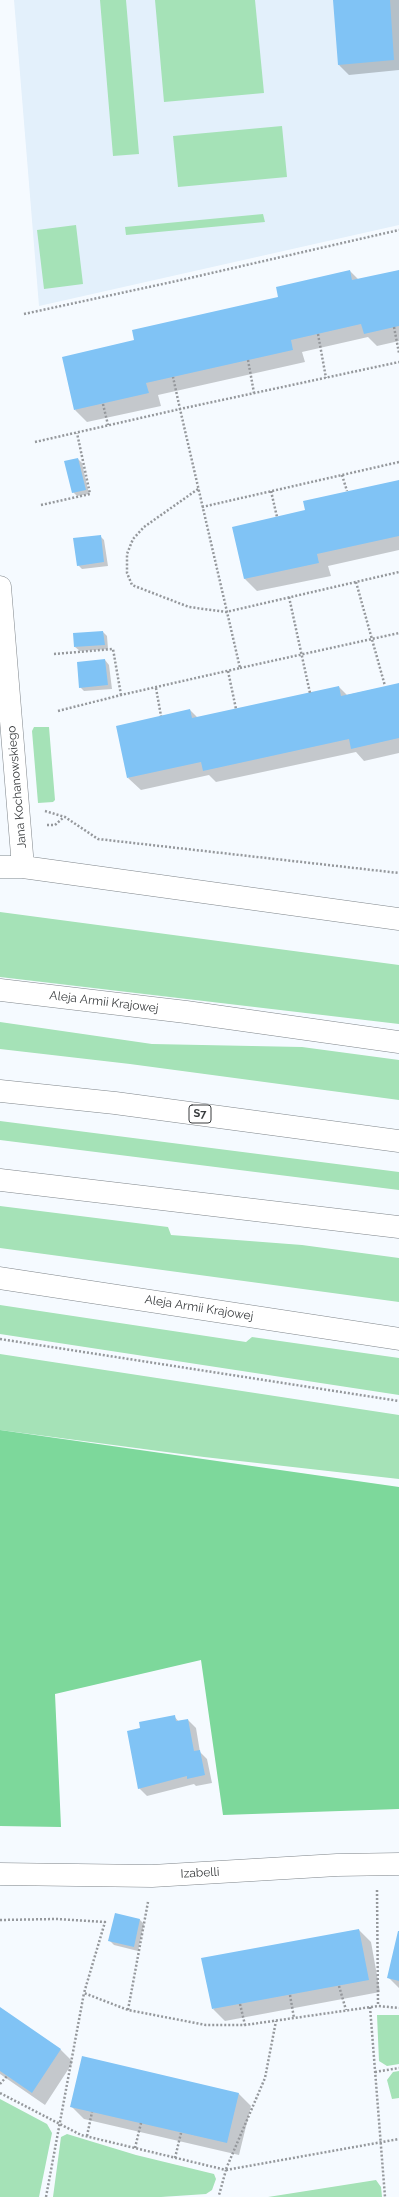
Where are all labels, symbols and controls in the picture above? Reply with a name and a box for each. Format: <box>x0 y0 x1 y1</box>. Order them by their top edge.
street label: Jana Kochanowskiego <box>4 725 30 849</box>
street label: Aleja Armii Krajowej <box>49 988 159 1016</box>
road number: S7 <box>189 1105 211 1123</box>
street label: Aleja Armii Krajowej <box>144 1292 254 1324</box>
street label: Izabelli <box>180 1865 220 1881</box>

